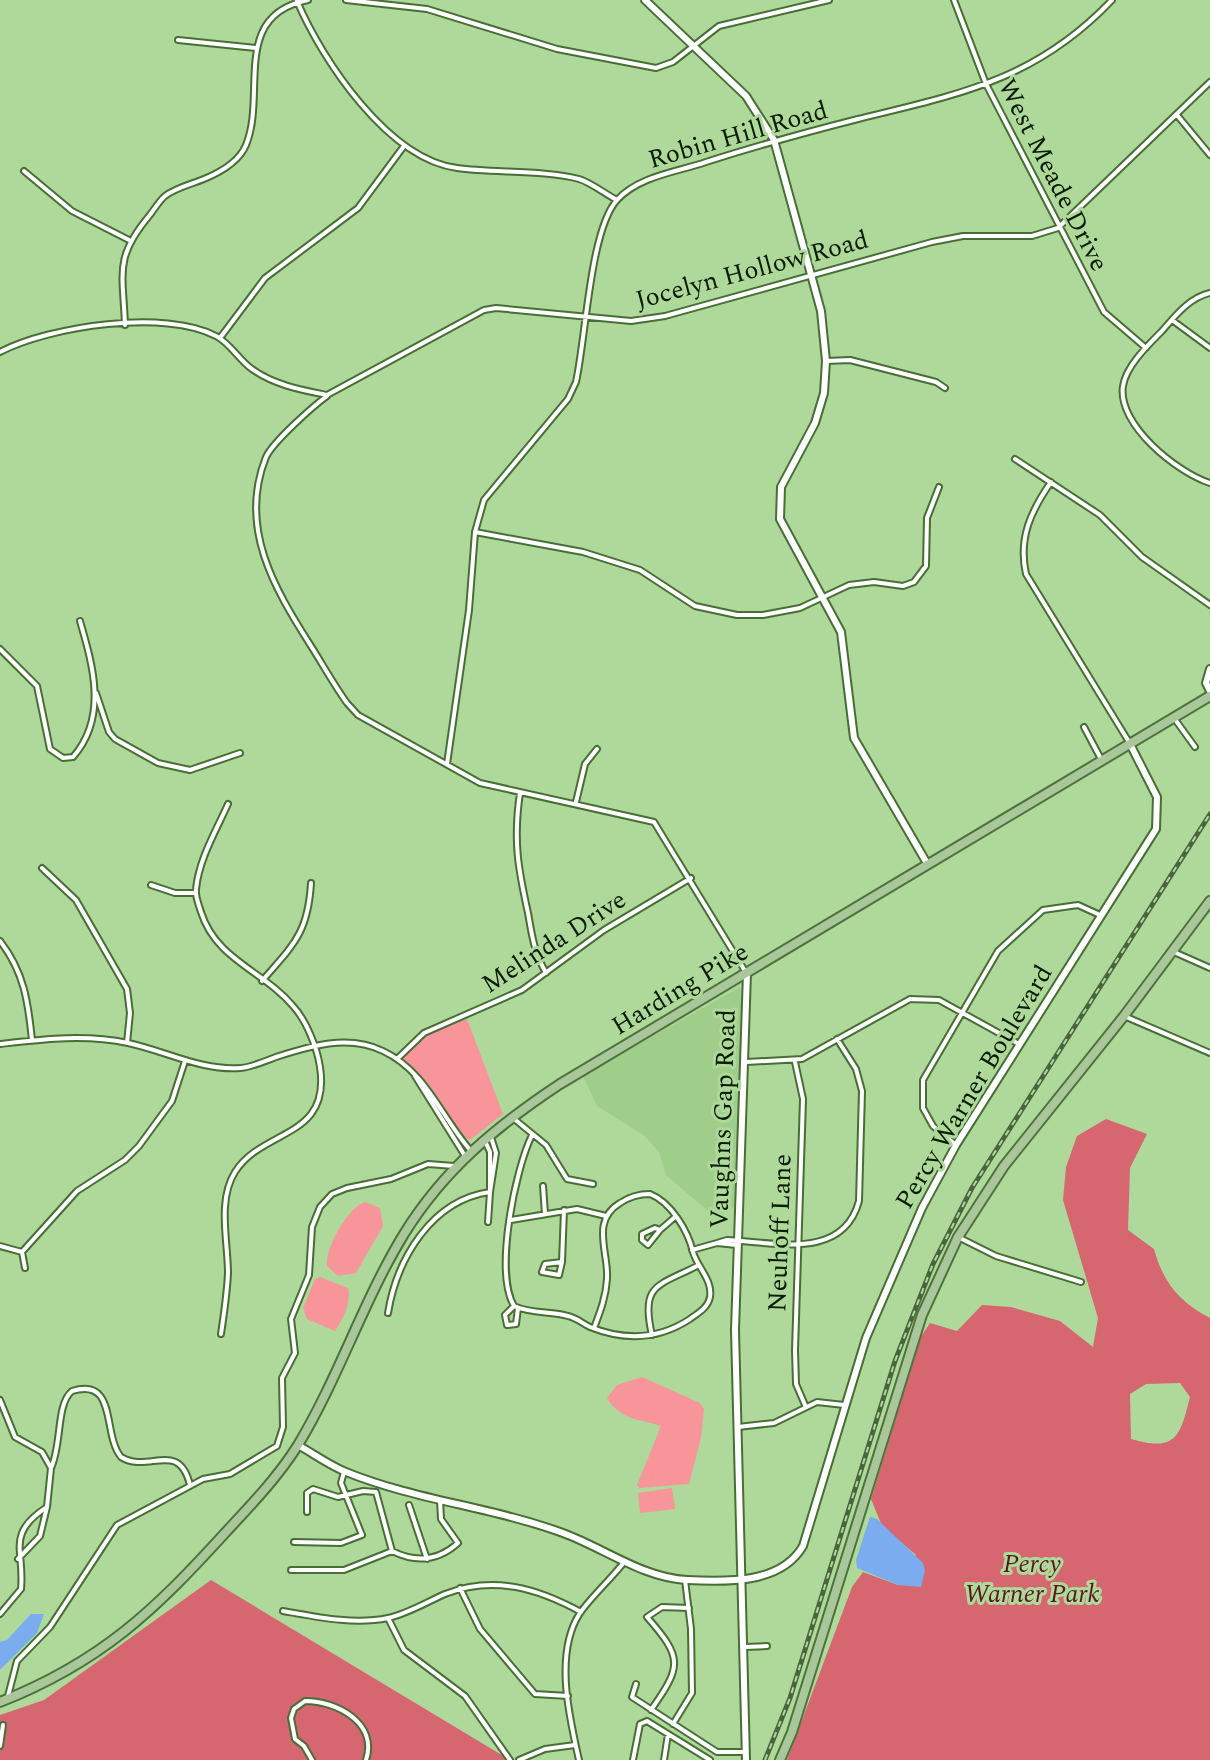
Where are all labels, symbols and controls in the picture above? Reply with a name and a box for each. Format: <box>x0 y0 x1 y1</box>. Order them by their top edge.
street label: West Meade Drive <box>987 72 1119 278</box>
street label: Robin Hill Road <box>644 90 832 180</box>
street label: Jocelyn Hollow Road <box>631 220 873 320</box>
street label: Melinda Drive <box>474 880 634 1004</box>
street label: Harding Pike <box>604 932 756 1046</box>
street label: Percy Warner Boulevard <box>885 957 1063 1217</box>
street label: Vaughns Gap Road <box>699 1009 747 1229</box>
street label: Neuhoff Lane <box>757 1153 803 1313</box>
park label: Percy Warner Park <box>964 1544 1100 1614</box>

